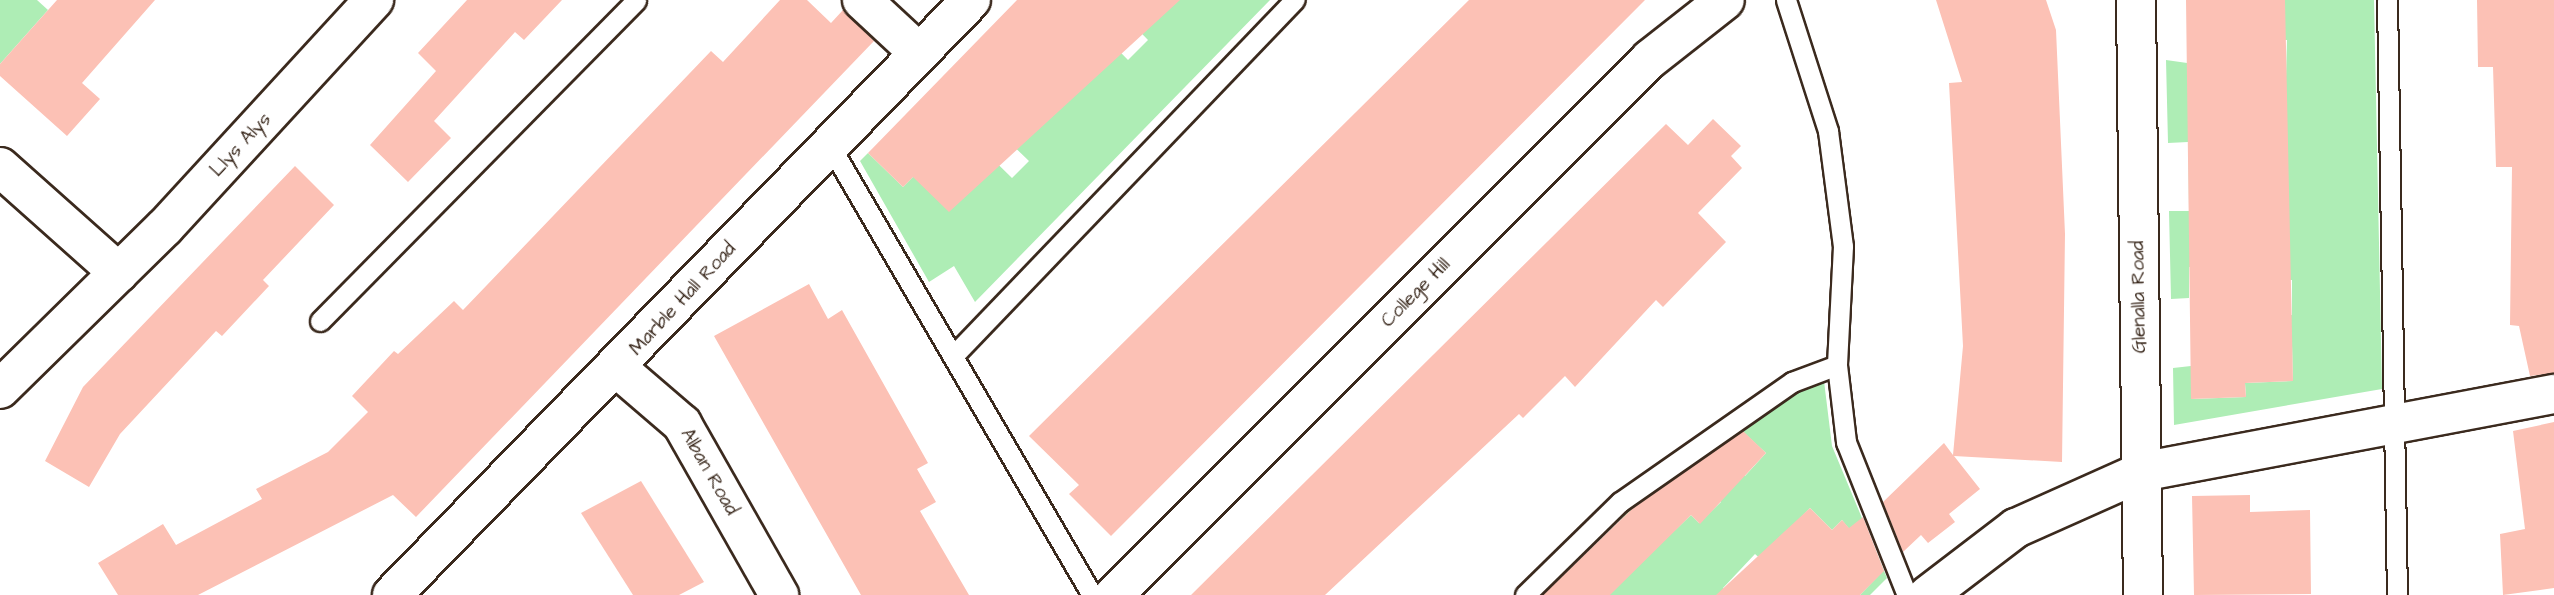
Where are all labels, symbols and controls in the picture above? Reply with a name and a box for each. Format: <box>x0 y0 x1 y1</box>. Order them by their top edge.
street label: Llys Alys <box>206 108 276 182</box>
street label: Marble Hall Road <box>625 238 741 360</box>
street label: Glenalla Road <box>2127 241 2151 353</box>
street label: College Hill <box>1377 254 1455 332</box>
street label: Alban Road <box>675 425 743 519</box>

